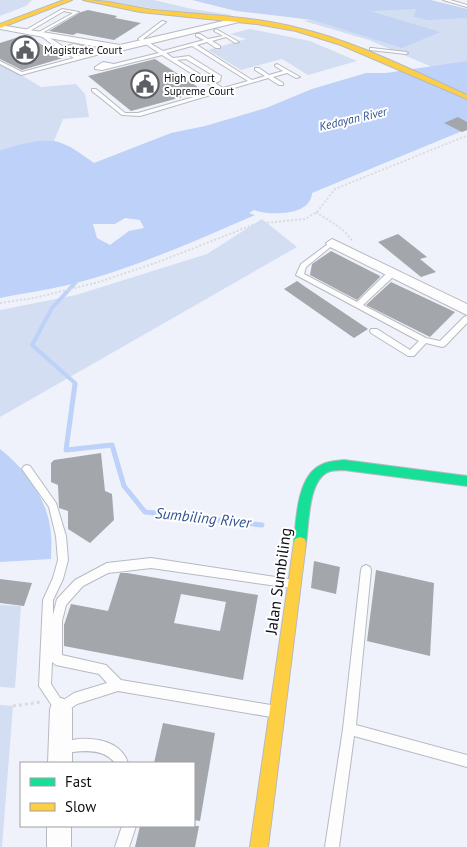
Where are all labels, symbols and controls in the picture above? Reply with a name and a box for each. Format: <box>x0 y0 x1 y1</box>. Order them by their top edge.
public building icon: Magistrate Court <box>10 35 40 65</box>
place label: Magistrate Court <box>44 43 122 57</box>
public building icon: High Court Supreme Court <box>130 69 160 99</box>
place label: High Court Supreme Court <box>164 71 234 98</box>
water label: Kedayan River <box>318 103 389 134</box>
water label: Sumbiling River <box>154 503 253 532</box>
street label: Jalan Sumbiling <box>260 526 295 637</box>
legend <box>20 762 195 827</box>
text: Fast <box>65 772 92 791</box>
text: Slow <box>65 797 96 816</box>

